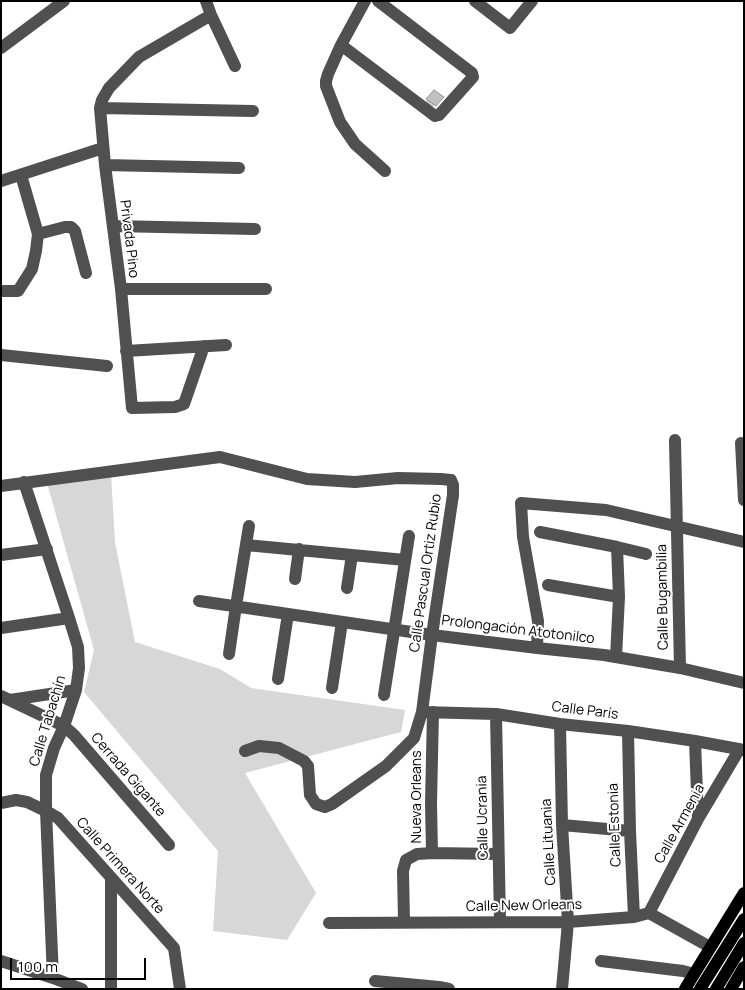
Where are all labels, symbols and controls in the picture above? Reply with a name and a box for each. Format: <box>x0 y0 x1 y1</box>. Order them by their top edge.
street label: Privada Pino <box>116 199 142 279</box>
street label: Calle Pascual Ortiz Rubio <box>407 493 445 653</box>
street label: Calle Bugambilia <box>654 544 672 650</box>
street label: Prolongación Atotonilco <box>440 612 596 648</box>
street label: Calle Tabachín <box>26 674 70 768</box>
street label: Calle París <box>551 699 619 723</box>
street label: Cerrada Gigante <box>87 730 169 820</box>
street label: Nueva Orleans <box>409 750 425 844</box>
street label: Calle Ucrania <box>474 775 492 861</box>
street label: Calle Armenia <box>651 781 709 867</box>
street label: Calle Estonia <box>605 783 625 867</box>
street label: Calle Lituania <box>538 798 560 886</box>
street label: Calle Primera Norte <box>72 814 168 918</box>
street label: Calle New Orleans <box>466 897 582 915</box>
scale bar <box>12 948 149 980</box>
text: 100 m <box>18 956 58 977</box>

